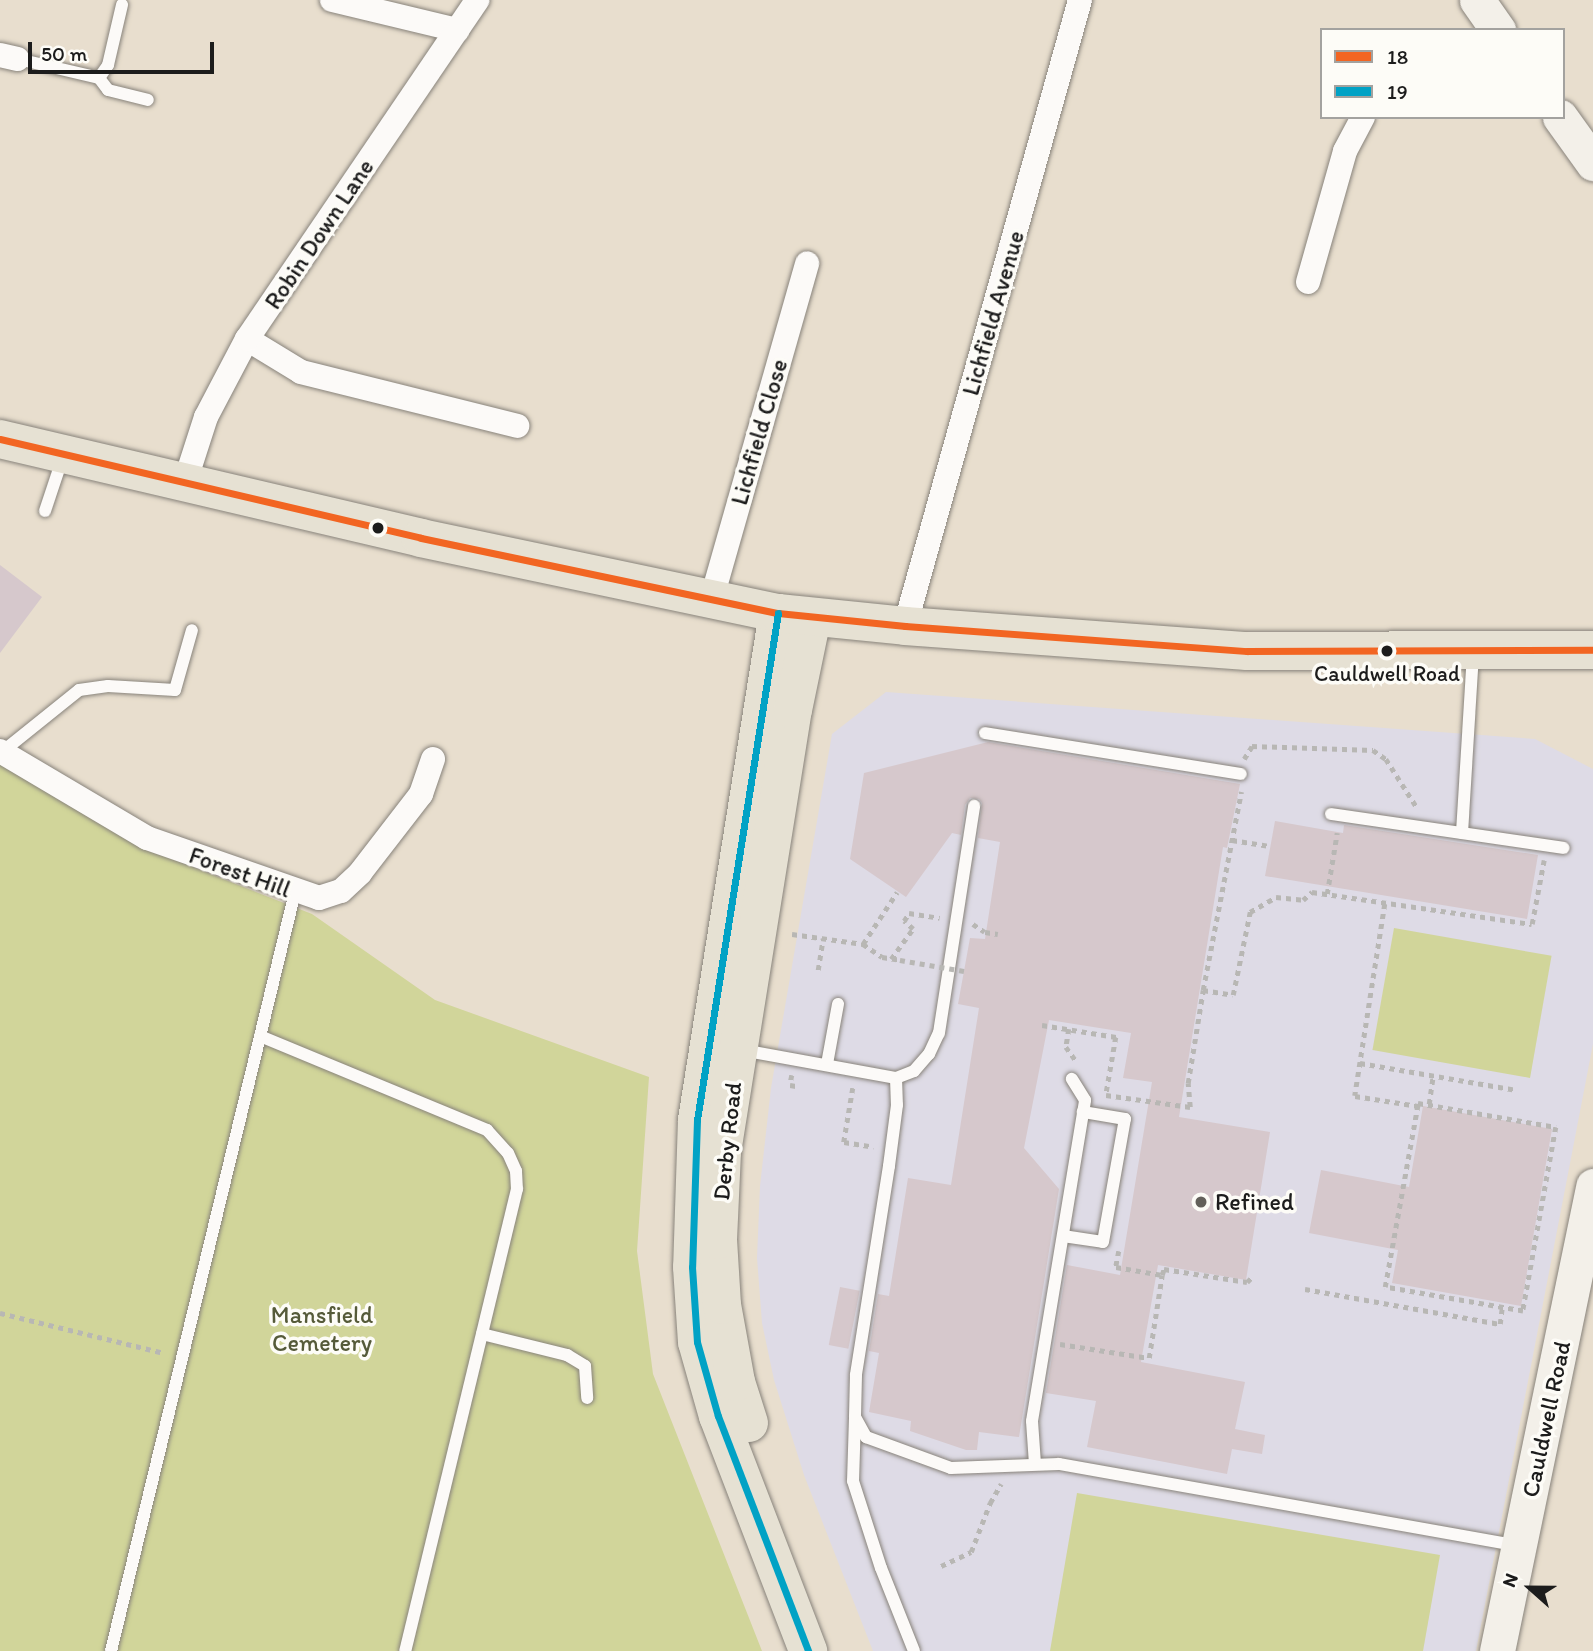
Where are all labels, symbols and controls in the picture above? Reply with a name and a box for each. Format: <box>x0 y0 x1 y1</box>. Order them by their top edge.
scale bar <box>32 28 217 72</box>
legend <box>1320 28 1565 119</box>
text: 50 m <box>41 41 87 66</box>
text: 18 <box>1387 44 1408 69</box>
text: 19 <box>1387 79 1408 104</box>
street label: Robin Down Lane <box>258 153 380 315</box>
street label: Lichfield Avenue <box>956 228 1030 398</box>
street label: Lichfield Close <box>724 356 794 508</box>
unlabelled marker <box>371 521 385 535</box>
marker: Cauldwell Road <box>1380 644 1394 658</box>
place label: Cauldwell Road <box>1314 661 1460 687</box>
street label: Forest Hill <box>185 840 295 904</box>
street label: Derby Road <box>707 1081 747 1201</box>
place label: Refined <box>1215 1188 1294 1216</box>
marker: Refined <box>1193 1194 1209 1210</box>
park label: Mansfield Cemetery <box>271 1301 373 1357</box>
street label: Cauldwell Road <box>1515 1338 1577 1500</box>
north arrow <box>1495 1553 1565 1623</box>
text: N <box>1497 1570 1523 1590</box>

